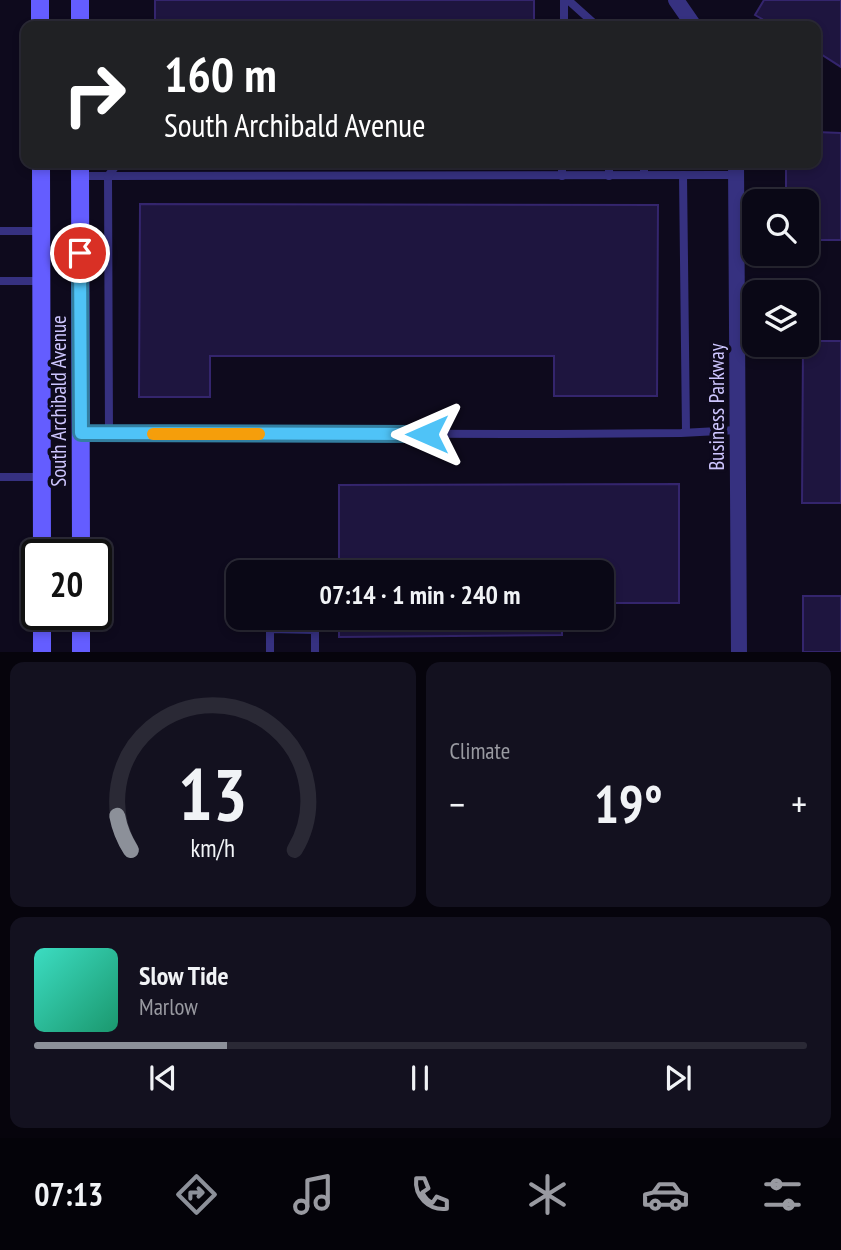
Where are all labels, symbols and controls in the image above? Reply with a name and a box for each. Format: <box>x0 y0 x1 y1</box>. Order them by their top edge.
text: 160 m <box>164 42 277 106</box>
icon: right <box>49 49 140 140</box>
text: South Archibald Avenue <box>164 104 425 146</box>
map controls <box>742 189 819 357</box>
button: search <box>742 189 819 266</box>
pin <box>50 223 110 283</box>
icon: arrive <box>61 234 99 272</box>
button: layers <box>742 280 819 357</box>
street label: South Archibald Avenue <box>45 315 72 487</box>
street label: Business Parkway <box>703 343 730 471</box>
position arrow <box>390 397 464 471</box>
speed limit sign: 20 <box>21 539 112 630</box>
text: 07:14 · 1 min · 240 m <box>320 578 520 611</box>
text: Climate <box>450 736 510 765</box>
text: 13 <box>178 747 248 841</box>
text: 19° <box>594 770 663 837</box>
text: − <box>450 779 465 828</box>
text: + <box>791 779 807 828</box>
text: km/h <box>191 832 235 864</box>
text: Slow Tide <box>139 959 229 992</box>
text: Marlow <box>139 992 198 1021</box>
icon: previous <box>144 1059 182 1097</box>
icon: pause <box>401 1059 439 1097</box>
icon: next <box>659 1059 697 1097</box>
icon: directions <box>172 1170 221 1219</box>
icon: music <box>289 1170 338 1219</box>
icon: phone <box>406 1170 455 1219</box>
icon: climate <box>523 1170 572 1219</box>
icon: car <box>641 1170 690 1219</box>
icon: filters <box>758 1170 807 1219</box>
text: 07:13 <box>34 1173 103 1215</box>

